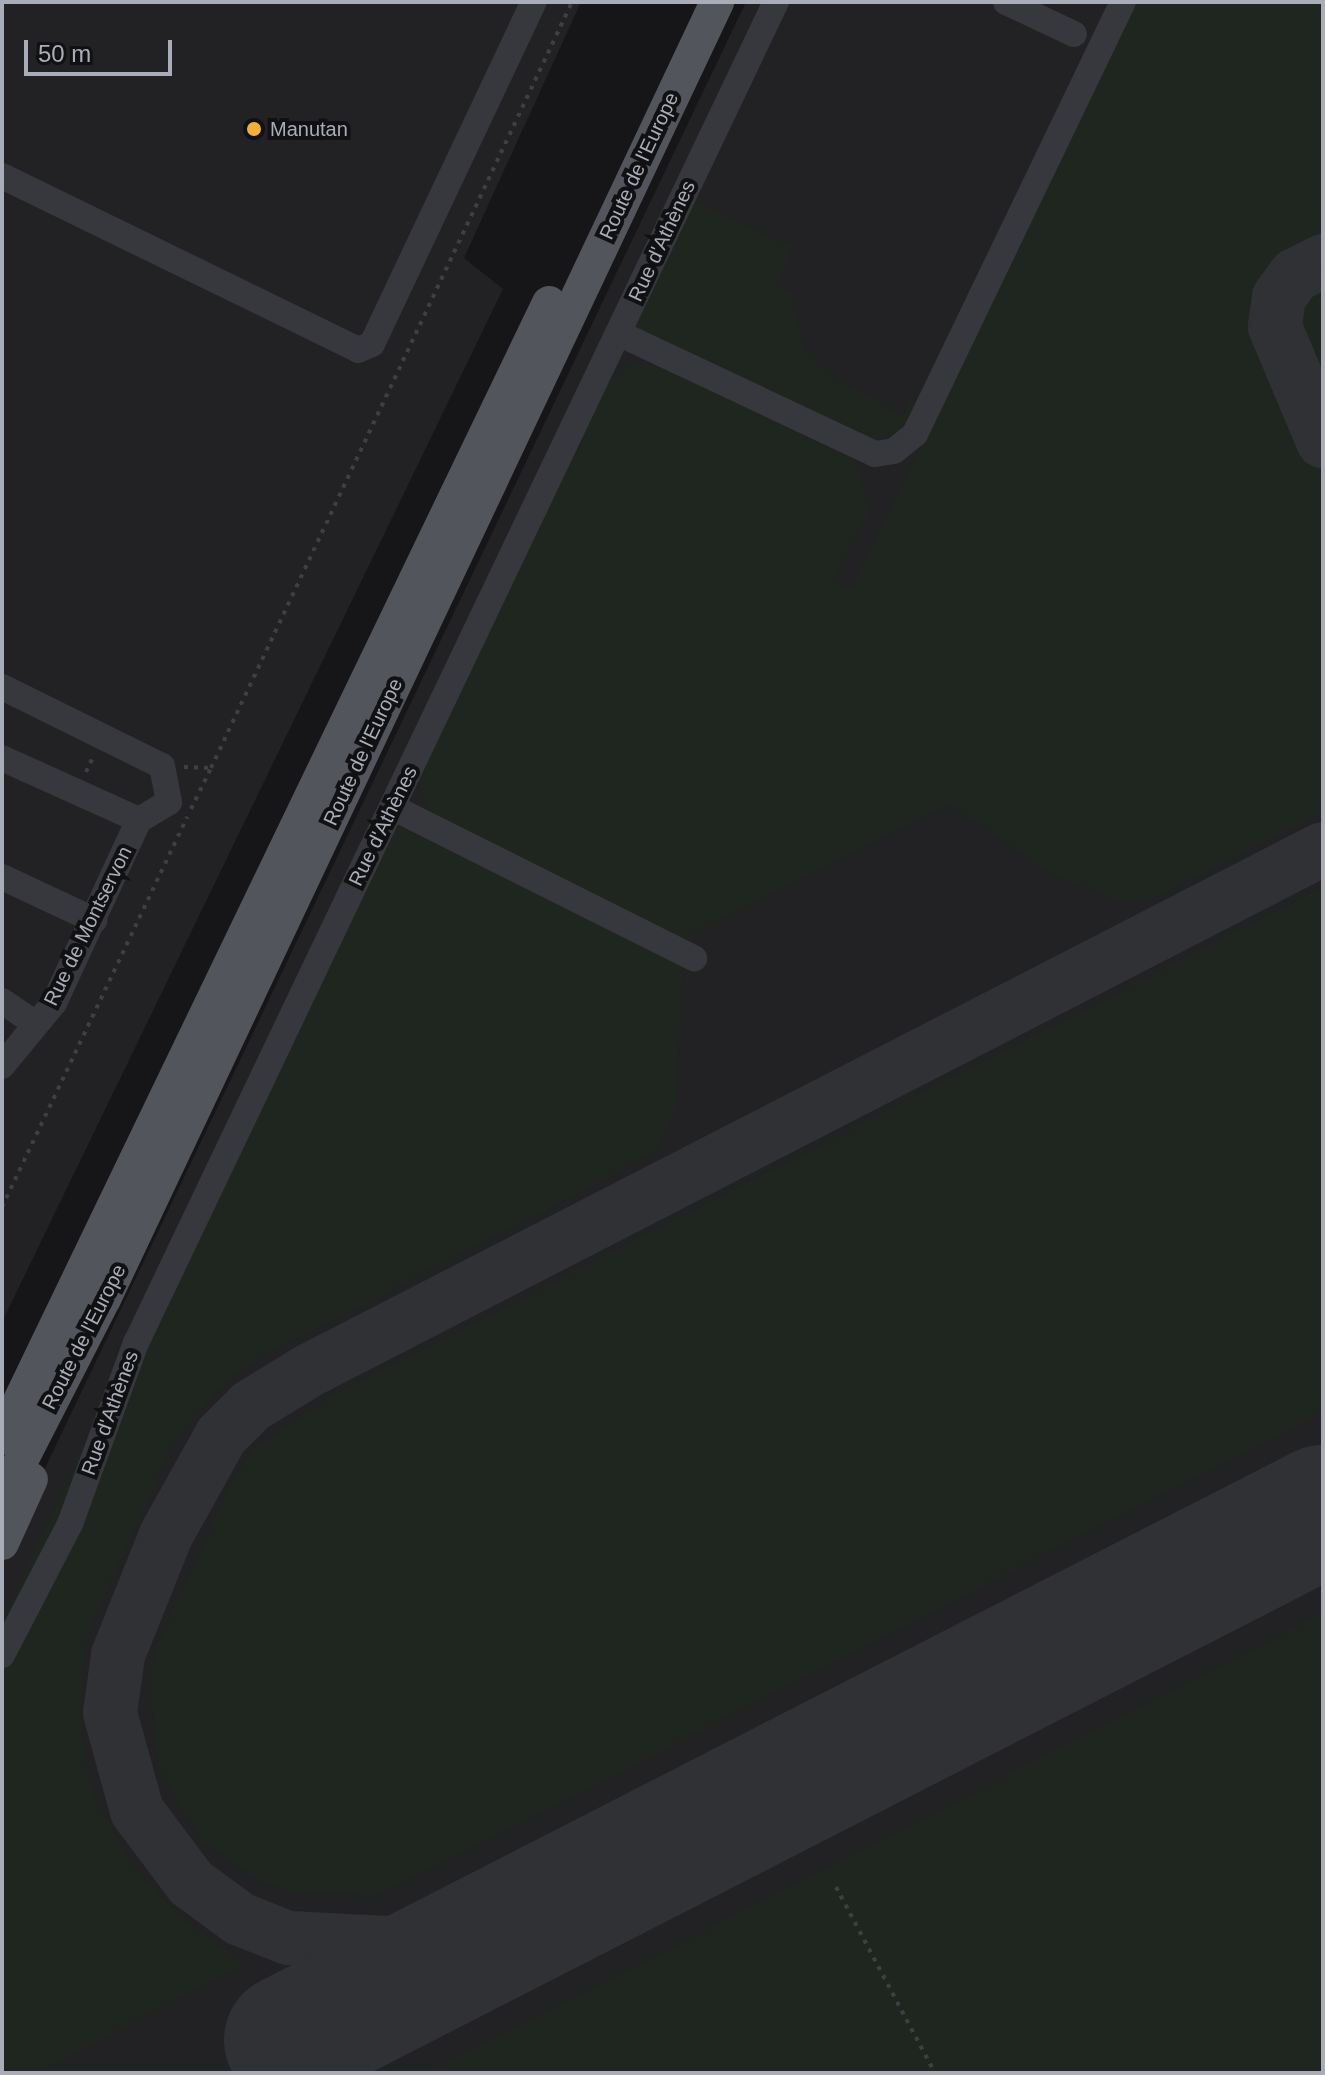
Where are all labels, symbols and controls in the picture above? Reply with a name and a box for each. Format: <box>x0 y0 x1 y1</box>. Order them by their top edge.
scale bar <box>28 24 176 74</box>
text: 50 m <box>38 40 91 67</box>
street label: Route de l'Europe <box>594 89 684 243</box>
place label: Manutan <box>270 117 348 141</box>
marker: Manutan <box>245 120 263 138</box>
street label: Rue d'Athènes <box>624 177 700 305</box>
street label: Route de l'Europe <box>318 675 408 829</box>
street label: Rue d'Athènes <box>344 762 422 890</box>
street label: Rue de Montservon <box>39 842 137 1010</box>
street label: Route de l'Europe <box>37 1261 131 1413</box>
street label: Rue d'Athènes <box>76 1348 144 1478</box>

